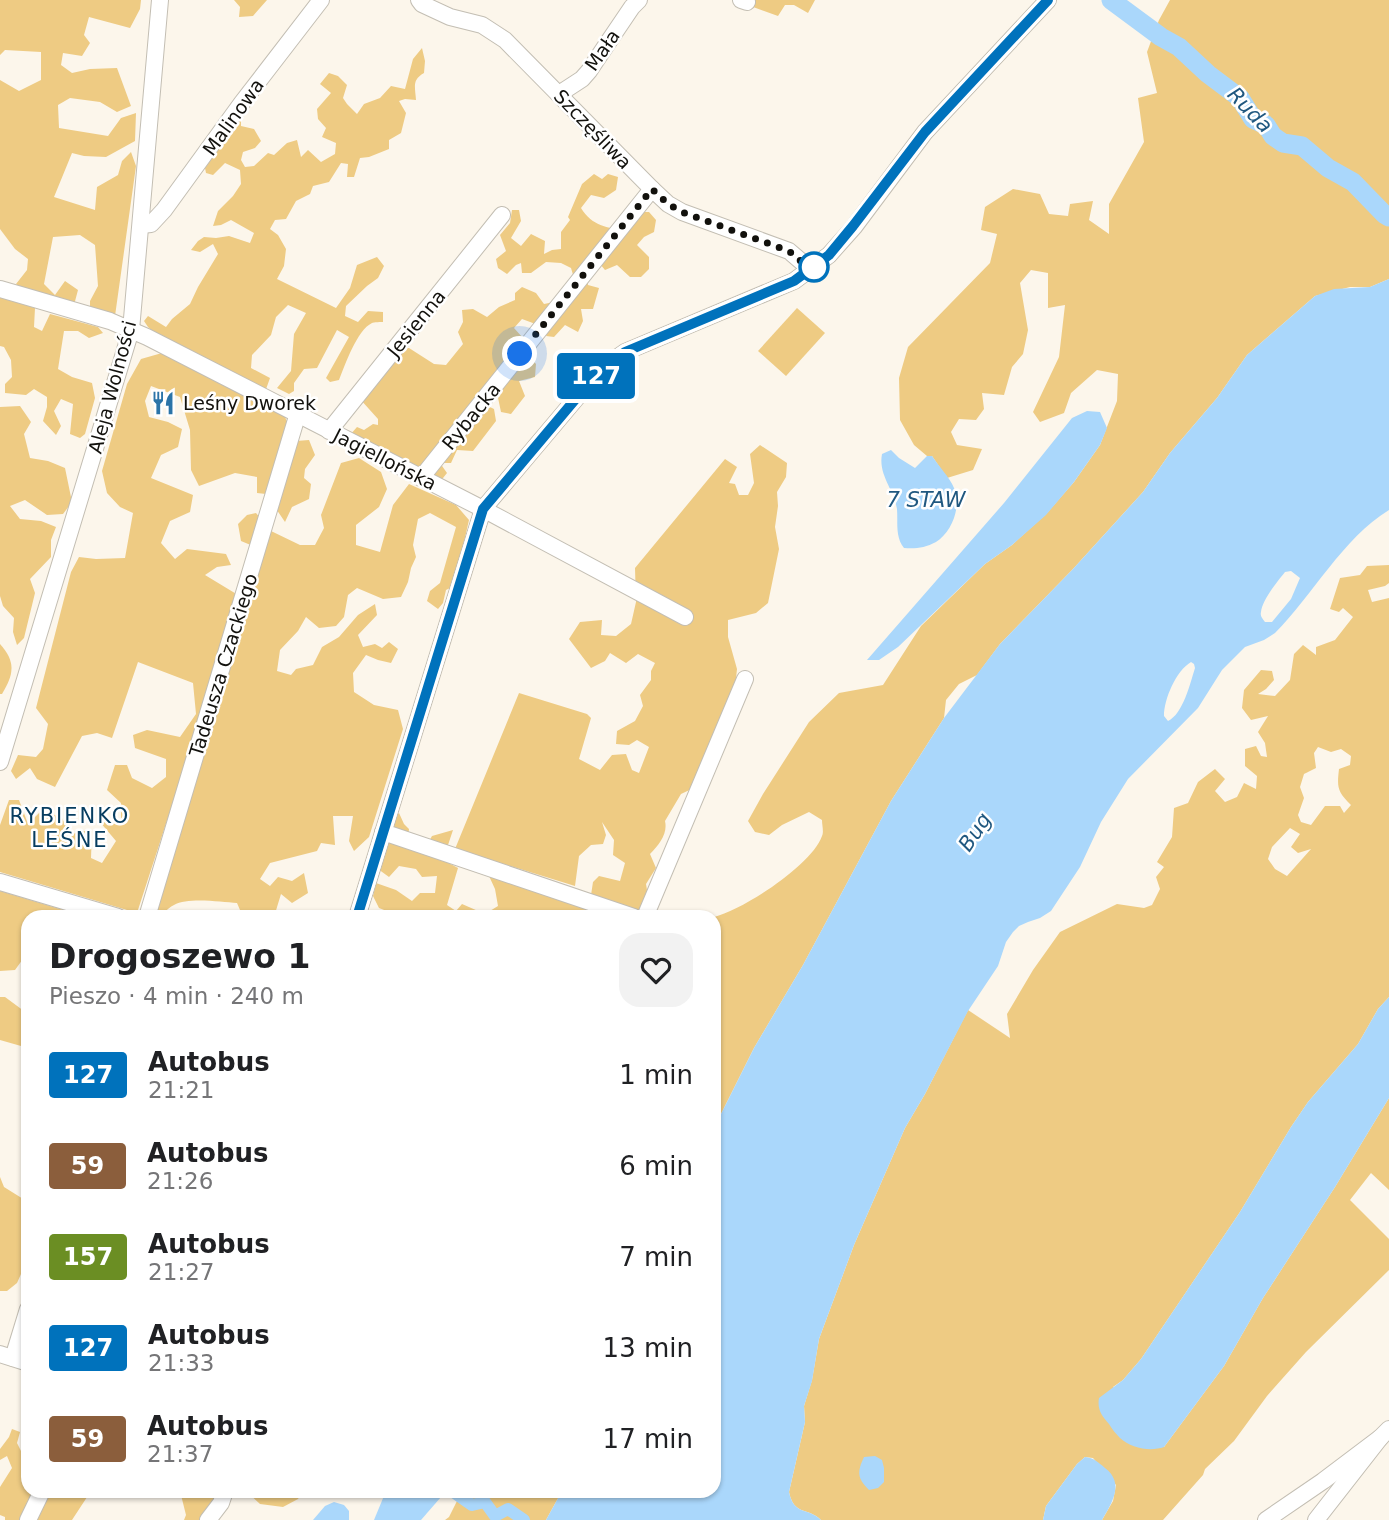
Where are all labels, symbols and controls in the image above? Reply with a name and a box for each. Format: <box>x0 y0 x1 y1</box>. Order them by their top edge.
street label: Mała <box>580 25 624 75</box>
street label: Malinowa <box>198 74 268 160</box>
water label: Ruda <box>1223 82 1277 138</box>
street label: Szczęśliwa <box>550 85 636 173</box>
unlabelled marker <box>799 252 829 282</box>
street label: Jesienna <box>382 285 450 362</box>
street label: Aleja Wolności <box>84 318 140 456</box>
your location <box>502 336 537 371</box>
line badge: 127 <box>556 353 636 399</box>
text: 127 <box>571 362 621 390</box>
street label: Rybacka <box>437 378 505 454</box>
restaurant icon: Leśny Dworek <box>149 389 177 417</box>
place label: Leśny Dworek <box>183 392 316 414</box>
street label: Jagiellońska <box>329 423 440 494</box>
water label: 7 STAW <box>886 488 967 512</box>
street label: Tadeusza Czackiego <box>184 571 261 760</box>
district label: RYBIENKO LEŚNE <box>10 804 130 852</box>
water label: Bug <box>954 808 996 856</box>
button: heart <box>619 933 693 1007</box>
text: Drogoszewo 1 <box>49 937 310 976</box>
text: Pieszo · 4 min · 240 m <box>49 983 304 1009</box>
text: Autobus <box>148 1047 270 1077</box>
text: 1 min <box>619 1060 693 1090</box>
text: 127 <box>63 1061 113 1089</box>
text: 21:21 <box>148 1077 214 1103</box>
text: Autobus <box>147 1138 269 1168</box>
text: 6 min <box>619 1151 693 1181</box>
text: 59 <box>71 1152 104 1180</box>
text: 21:26 <box>147 1168 213 1194</box>
text: Autobus <box>148 1229 270 1259</box>
text: 7 min <box>619 1242 693 1272</box>
text: 157 <box>63 1243 113 1271</box>
text: 21:27 <box>148 1259 214 1285</box>
text: Autobus <box>148 1320 270 1350</box>
text: 13 min <box>603 1333 693 1363</box>
text: 127 <box>63 1334 113 1362</box>
text: 21:33 <box>148 1350 214 1376</box>
text: Autobus <box>147 1411 269 1441</box>
text: 17 min <box>603 1424 693 1454</box>
text: 59 <box>71 1425 104 1453</box>
text: 21:37 <box>147 1441 213 1467</box>

